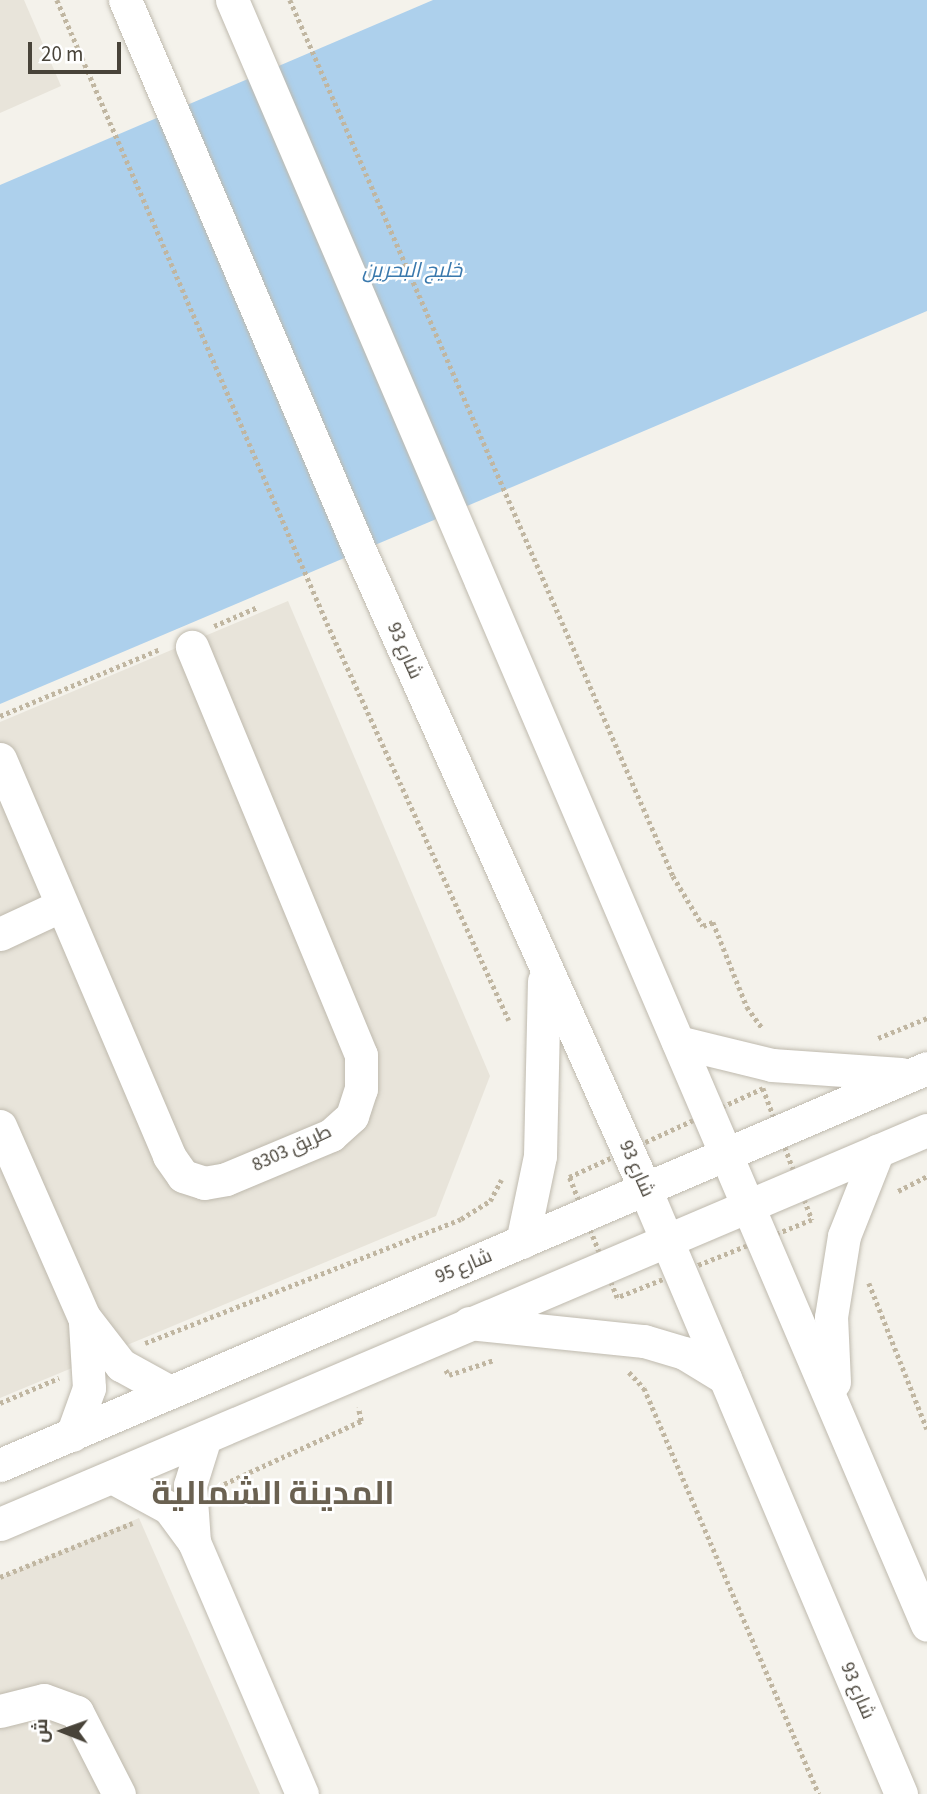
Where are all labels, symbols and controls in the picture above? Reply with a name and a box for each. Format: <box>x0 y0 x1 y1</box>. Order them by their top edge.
scale bar <box>32 28 124 72</box>
text: 20 m <box>41 39 83 69</box>
water label: خليج البحرين <box>362 257 462 283</box>
street label: شارع 93 <box>381 619 427 683</box>
street label: طريق 8303 <box>249 1121 335 1177</box>
street label: شارع 93 <box>613 1137 659 1201</box>
street label: شارع 95 <box>432 1245 496 1289</box>
district label: المدينة الشمالية <box>151 1474 395 1514</box>
street label: شارع 93 <box>835 1659 879 1723</box>
north arrow <box>28 1696 98 1766</box>
text: ش <box>28 1718 55 1743</box>

